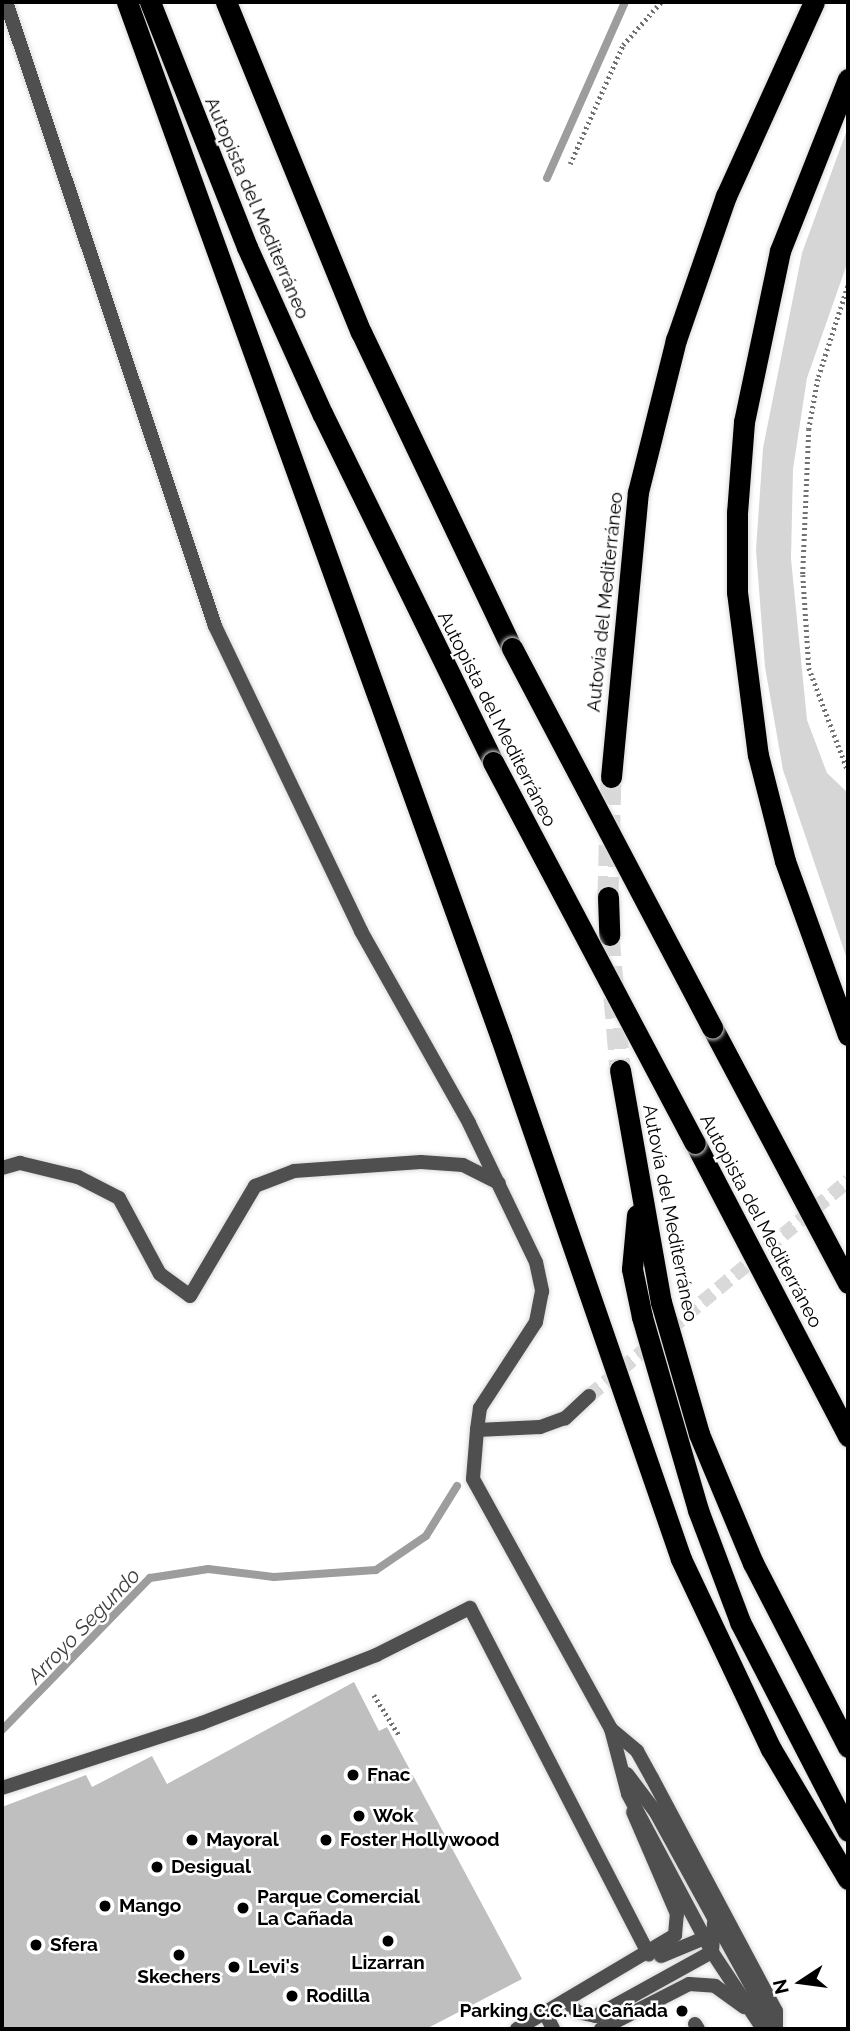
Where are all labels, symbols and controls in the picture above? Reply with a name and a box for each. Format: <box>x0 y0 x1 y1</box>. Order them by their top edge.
street label: Autopista del Mediterráneo <box>200 93 314 323</box>
street label: Autovía del Mediterráneo <box>582 491 628 713</box>
street label: Autopista del Mediterráneo <box>433 607 561 831</box>
street label: Autovía del Mediterráneo <box>638 1102 702 1324</box>
street label: Autopista del Mediterráneo <box>695 1110 827 1332</box>
water label: Arroyo Segundo <box>22 1563 146 1689</box>
place label: Fnac <box>367 1764 411 1786</box>
marker: Fnac <box>345 1767 361 1783</box>
place label: Wok <box>373 1805 414 1827</box>
marker: Wok <box>351 1808 367 1824</box>
place label: Mayoral <box>206 1829 279 1851</box>
place label: Foster Hollywood <box>340 1829 500 1851</box>
marker: Mayoral <box>184 1832 200 1848</box>
marker: Foster Hollywood <box>318 1832 334 1848</box>
place label: Desigual <box>171 1856 251 1878</box>
marker: Desigual <box>149 1859 165 1875</box>
place label: Parque Comercial La Cañada <box>257 1886 420 1930</box>
place label: Mango <box>119 1895 181 1917</box>
marker: Mango <box>97 1898 113 1914</box>
marker: Parque Comercial La Cañada <box>235 1900 251 1916</box>
marker: Lizarran <box>380 1933 396 1949</box>
place label: Sfera <box>50 1934 98 1956</box>
marker: Sfera <box>28 1937 44 1953</box>
marker: Skechers <box>171 1947 187 1963</box>
north arrow <box>766 1947 836 2017</box>
place label: Lizarran <box>351 1952 425 1974</box>
place label: Levi's <box>248 1956 299 1978</box>
marker: Levi's <box>226 1959 242 1975</box>
place label: Skechers <box>137 1966 221 1988</box>
text: N <box>768 1977 793 1996</box>
place label: Rodilla <box>306 1985 370 2007</box>
marker: Rodilla <box>284 1988 300 2004</box>
place label: Parking C.C. La Cañada <box>459 2000 668 2022</box>
marker: Parking C.C. La Cañada <box>674 2003 690 2019</box>

